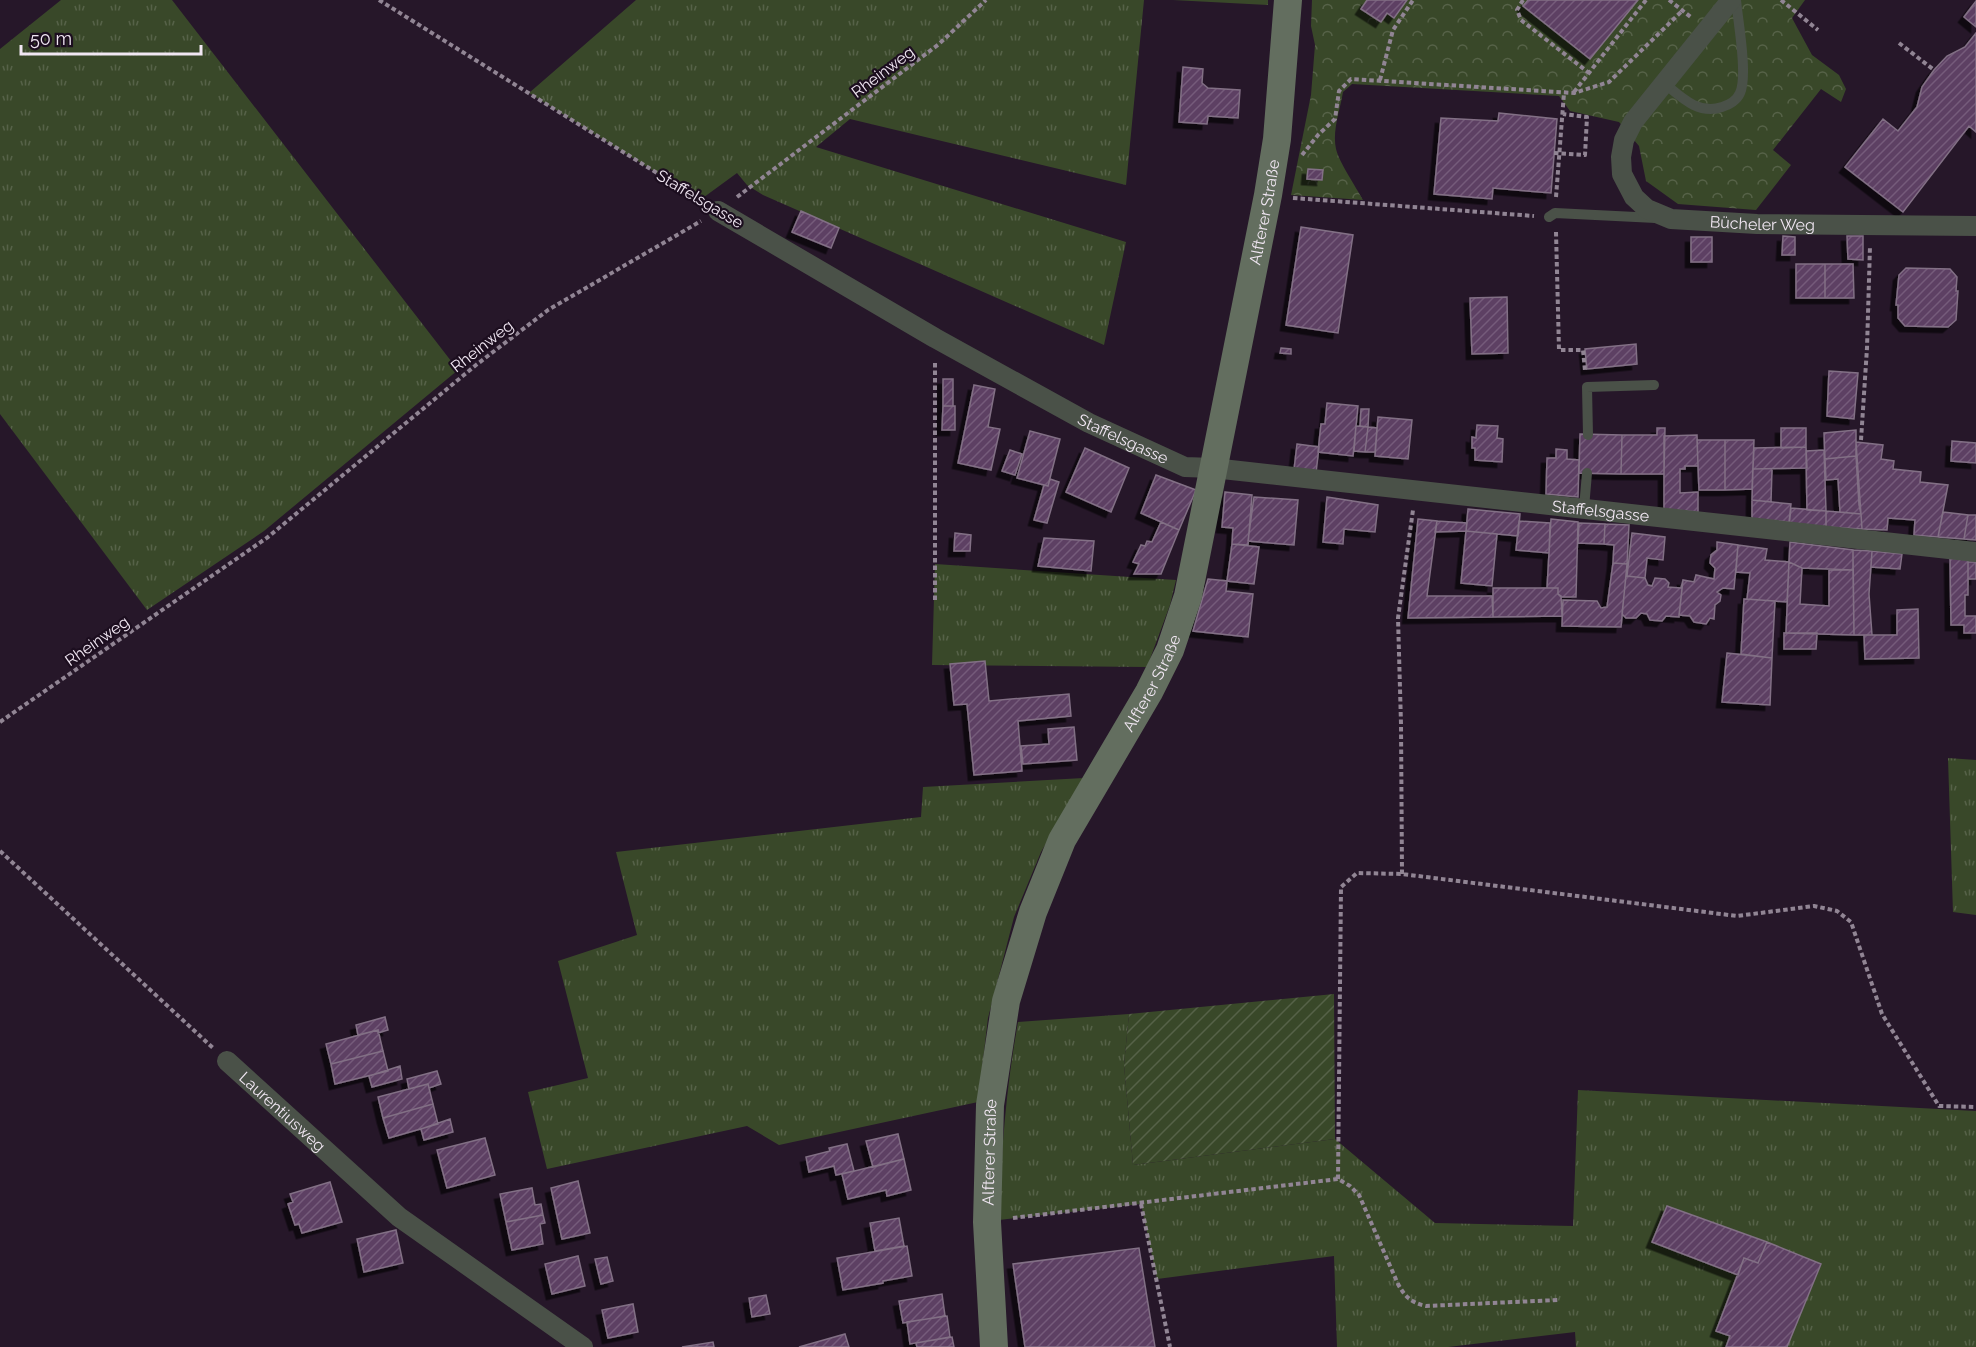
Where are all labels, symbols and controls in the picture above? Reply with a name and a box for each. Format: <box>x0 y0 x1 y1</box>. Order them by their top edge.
scale bar <box>21 18 201 56</box>
text: 50 m <box>30 28 72 49</box>
street label: Rheinweg <box>848 42 918 102</box>
street label: Alfterer Straße <box>1245 158 1283 266</box>
street label: Staffelsgasse <box>653 166 747 232</box>
street label: Bücheler Weg <box>1709 212 1815 234</box>
street label: Rheinweg <box>447 316 517 376</box>
street label: Staffelsgasse <box>1075 409 1172 468</box>
street label: Staffelsgasse <box>1551 496 1650 525</box>
street label: Rheinweg <box>61 612 133 670</box>
street label: Alfterer Straße <box>1118 632 1184 735</box>
street label: Laurentiusweg <box>236 1068 330 1155</box>
street label: Alfterer Straße <box>978 1097 1000 1206</box>

